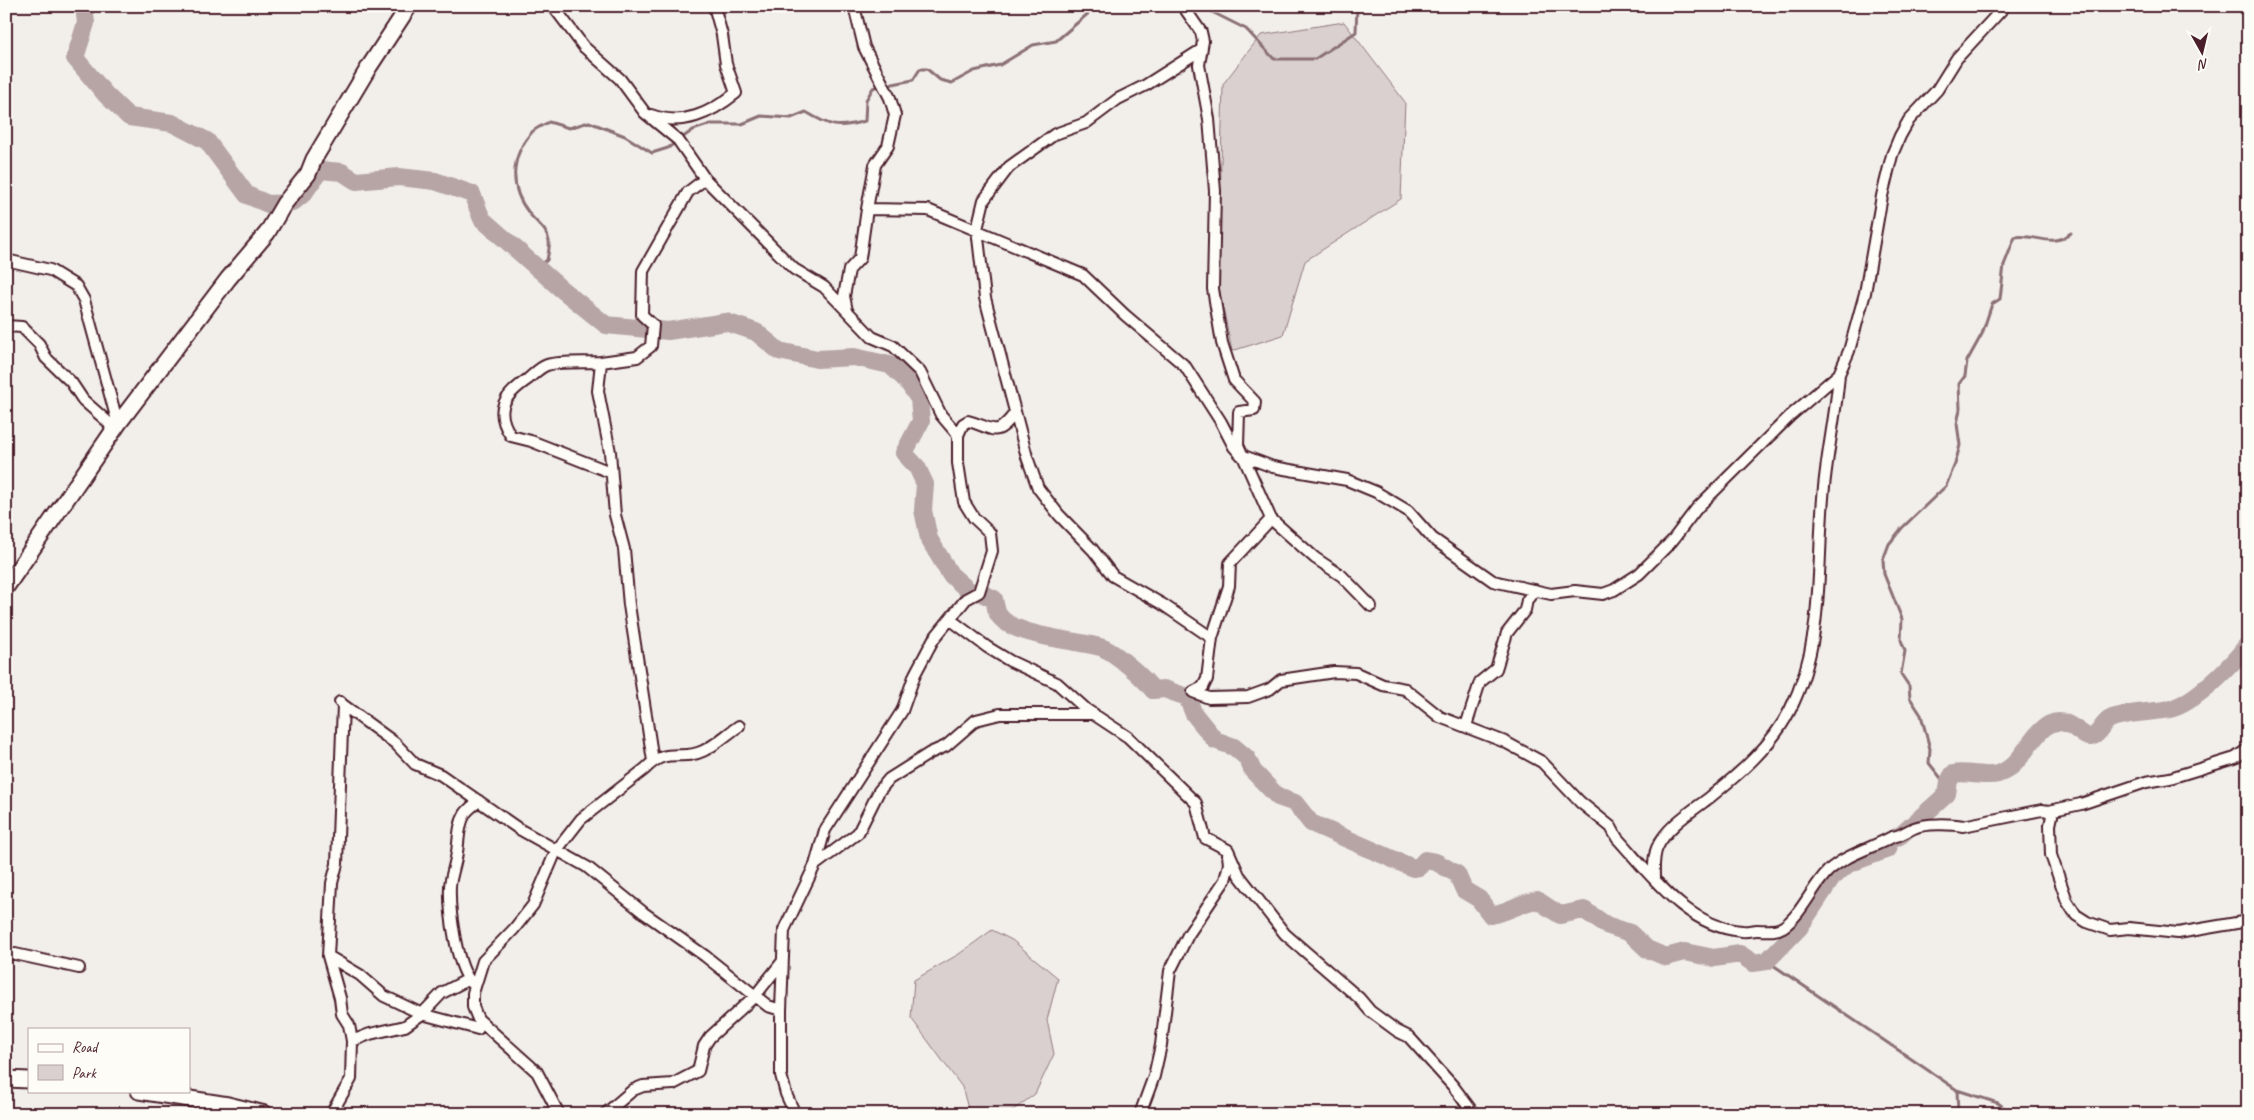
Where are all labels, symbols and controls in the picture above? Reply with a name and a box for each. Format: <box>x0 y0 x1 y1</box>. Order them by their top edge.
north arrow <box>2176 28 2226 78</box>
text: N <box>2196 55 2209 74</box>
legend <box>28 1028 190 1092</box>
text: Road <box>72 1038 99 1057</box>
text: Park <box>72 1064 97 1083</box>

